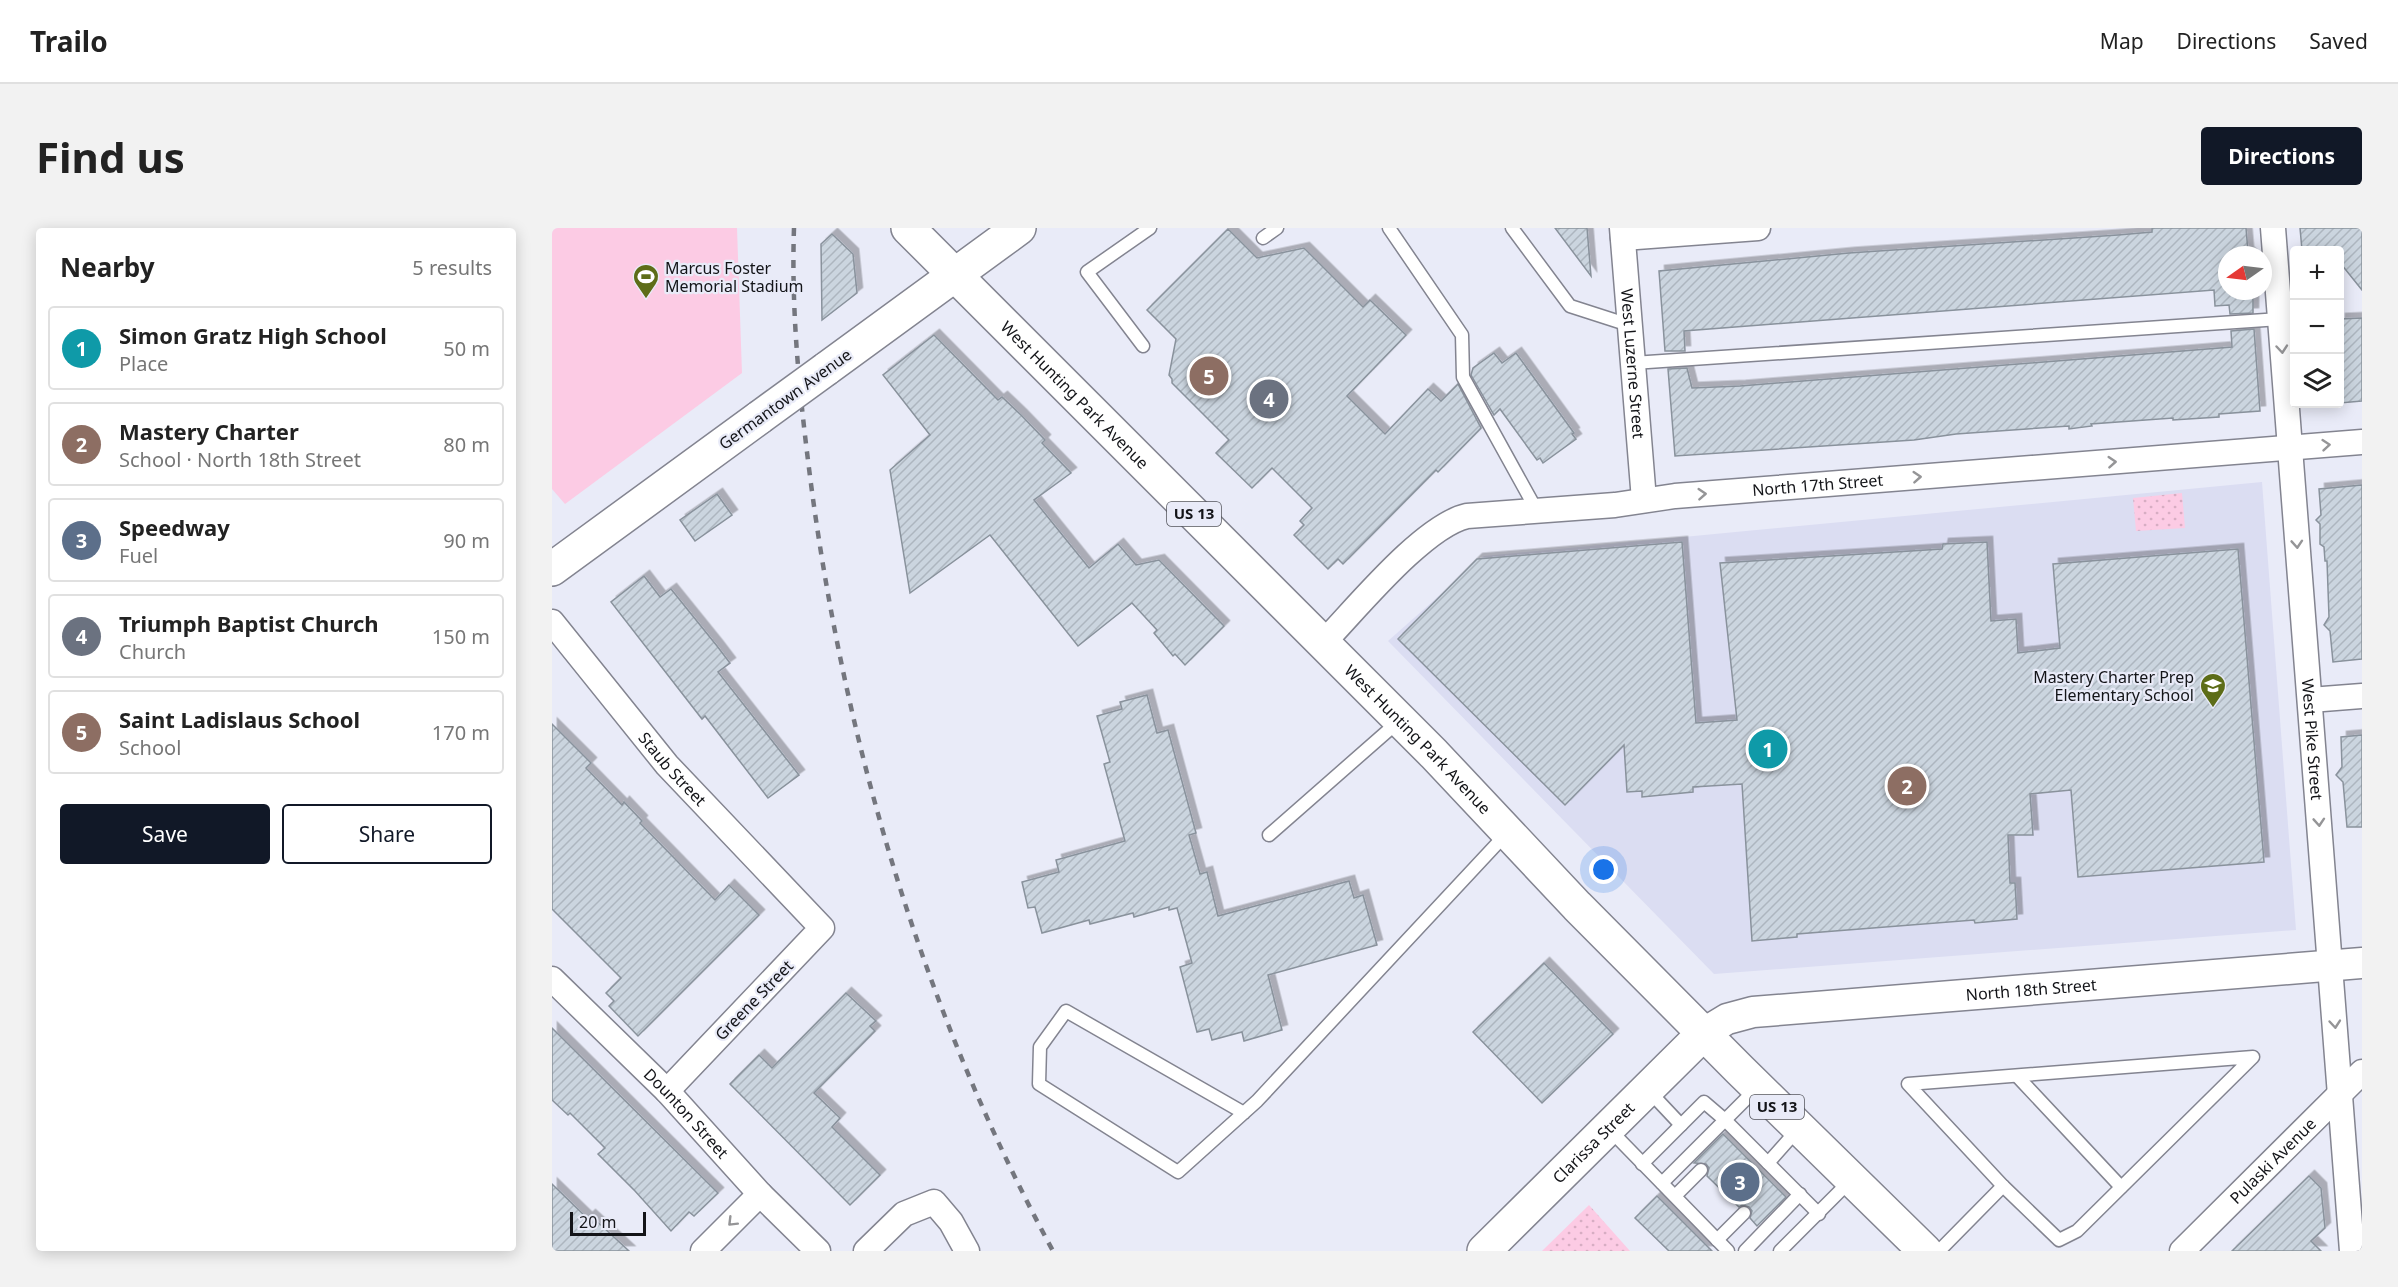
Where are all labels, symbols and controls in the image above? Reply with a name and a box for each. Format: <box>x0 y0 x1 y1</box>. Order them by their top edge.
text: Trailo <box>30 22 108 60</box>
text: Map <box>2100 27 2144 55</box>
text: Directions <box>2177 27 2276 55</box>
text: Saved <box>2309 27 2368 55</box>
button: Directions <box>2201 127 2362 185</box>
text: Find us <box>36 128 185 185</box>
north arrow <box>2218 246 2272 300</box>
map controls <box>2290 246 2344 408</box>
button: + <box>2290 246 2344 300</box>
text: Nearby <box>60 249 155 285</box>
text: 5 results <box>412 254 492 281</box>
place label: Marcus Foster Memorial Stadium <box>665 257 804 297</box>
sports icon: Marcus Foster Memorial Stadium <box>631 262 661 300</box>
street label: West Luzerne Street <box>1616 288 1650 440</box>
button: − <box>2290 300 2344 354</box>
street label: West Hunting Park Avenue <box>996 316 1154 474</box>
text: Simon Gratz High School <box>119 320 387 350</box>
text: 1 <box>76 335 87 362</box>
text: 50 m <box>443 335 490 362</box>
street label: Germantown Avenue <box>714 343 856 455</box>
one-way arrow <box>2275 345 2288 354</box>
text: Place <box>119 350 168 377</box>
pin: 5 <box>1190 354 1228 398</box>
button: layers <box>2290 354 2344 408</box>
pin: 4 <box>1250 376 1288 422</box>
text: Mastery Charter <box>119 416 299 446</box>
text: 2 <box>76 431 87 458</box>
text: 80 m <box>443 431 490 458</box>
one-way arrow <box>2321 439 2331 452</box>
text: School · North 18th Street <box>119 446 361 473</box>
one-way arrow <box>2107 456 2116 469</box>
street label: North 17th Street <box>1751 469 1884 501</box>
one-way arrow <box>1913 471 1922 484</box>
one-way arrow <box>1697 488 1706 501</box>
road number: US 13 <box>1167 502 1221 526</box>
text: Speedway <box>119 512 230 542</box>
text: 3 <box>76 527 87 554</box>
text: 90 m <box>443 527 490 554</box>
one-way arrow <box>2291 539 2304 548</box>
text: Fuel <box>119 542 158 569</box>
text: Triumph Baptist Church <box>119 608 379 638</box>
text: 4 <box>76 623 87 650</box>
text: 150 m <box>432 623 490 650</box>
text: Church <box>119 638 186 665</box>
street label: West Hunting Park Avenue <box>1340 660 1496 819</box>
place label: Mastery Charter Prep Elementary School <box>2033 666 2194 706</box>
school or university icon: Mastery Charter Prep Elementary School <box>2198 671 2228 709</box>
street label: West Pike Street <box>2297 678 2328 801</box>
text: Saint Ladislaus School <box>119 704 360 734</box>
text: 5 <box>76 719 87 746</box>
text: 170 m <box>432 719 490 746</box>
pin: 1 <box>1748 726 1788 772</box>
street label: Staub Street <box>634 727 711 811</box>
text: School <box>119 734 181 761</box>
pin: 2 <box>1888 764 1926 808</box>
button: Save <box>60 804 270 864</box>
button: Share <box>282 804 492 864</box>
one-way arrow <box>2312 817 2325 826</box>
your location <box>1589 855 1618 884</box>
street label: Greene Street <box>710 955 798 1045</box>
street label: North 18th Street <box>1965 973 2098 1006</box>
one-way arrow <box>2328 1020 2341 1029</box>
street label: Dounton Street <box>639 1063 734 1163</box>
road number: US 13 <box>1750 1095 1804 1119</box>
street label: Clarissa Street <box>1548 1097 1639 1188</box>
street label: Pulaski Avenue <box>2225 1113 2321 1209</box>
pin: 3 <box>1720 1160 1760 1204</box>
scale bar <box>570 1209 646 1236</box>
text: 20 m <box>579 1211 616 1233</box>
one-way arrow <box>728 1215 739 1226</box>

